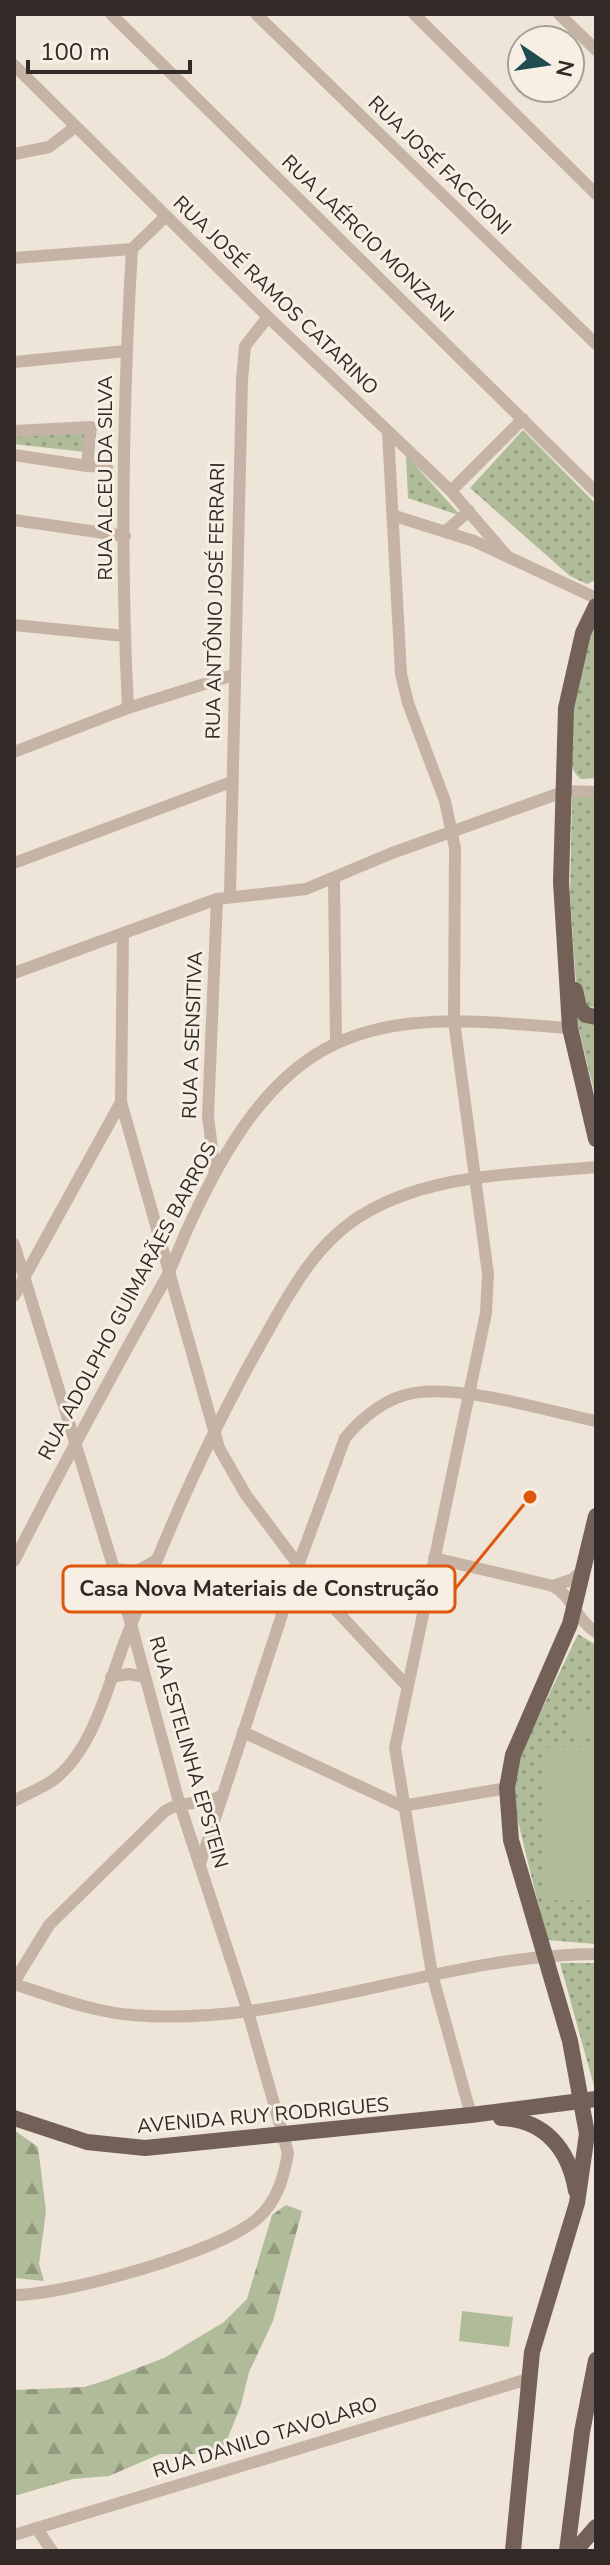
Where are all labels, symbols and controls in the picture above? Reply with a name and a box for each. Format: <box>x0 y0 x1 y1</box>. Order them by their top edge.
scale bar <box>28 24 190 74</box>
north arrow <box>506 24 586 104</box>
text: 100 m <box>40 36 110 68</box>
text: N <box>548 57 581 80</box>
street label: RUA JOSÉ FACCIONI <box>362 90 517 241</box>
street label: RUA LAÉRCIO MONZANI <box>276 149 460 328</box>
street label: RUA JOSÉ RAMOS CATARINO <box>167 190 384 401</box>
street label: RUA ALCEU DA SILVA <box>92 375 119 581</box>
street label: RUA ANTÔNIO JOSÉ FERRARI <box>200 462 231 740</box>
street label: RUA A SENSITIVA <box>176 950 209 1119</box>
street label: RUA ADOLPHO GUIMARÃES BARROS <box>32 1138 223 1465</box>
callout: Casa Nova Materiais de Construção <box>63 1566 455 1612</box>
text: Casa Nova Materiais de Construção <box>79 1574 439 1604</box>
street label: RUA ESTELINHA EPSTEIN <box>142 1633 235 1871</box>
street label: AVENIDA RUY RODRIGUES <box>136 2091 390 2140</box>
street label: RUA DANILO TAVOLARO <box>149 2390 381 2485</box>

